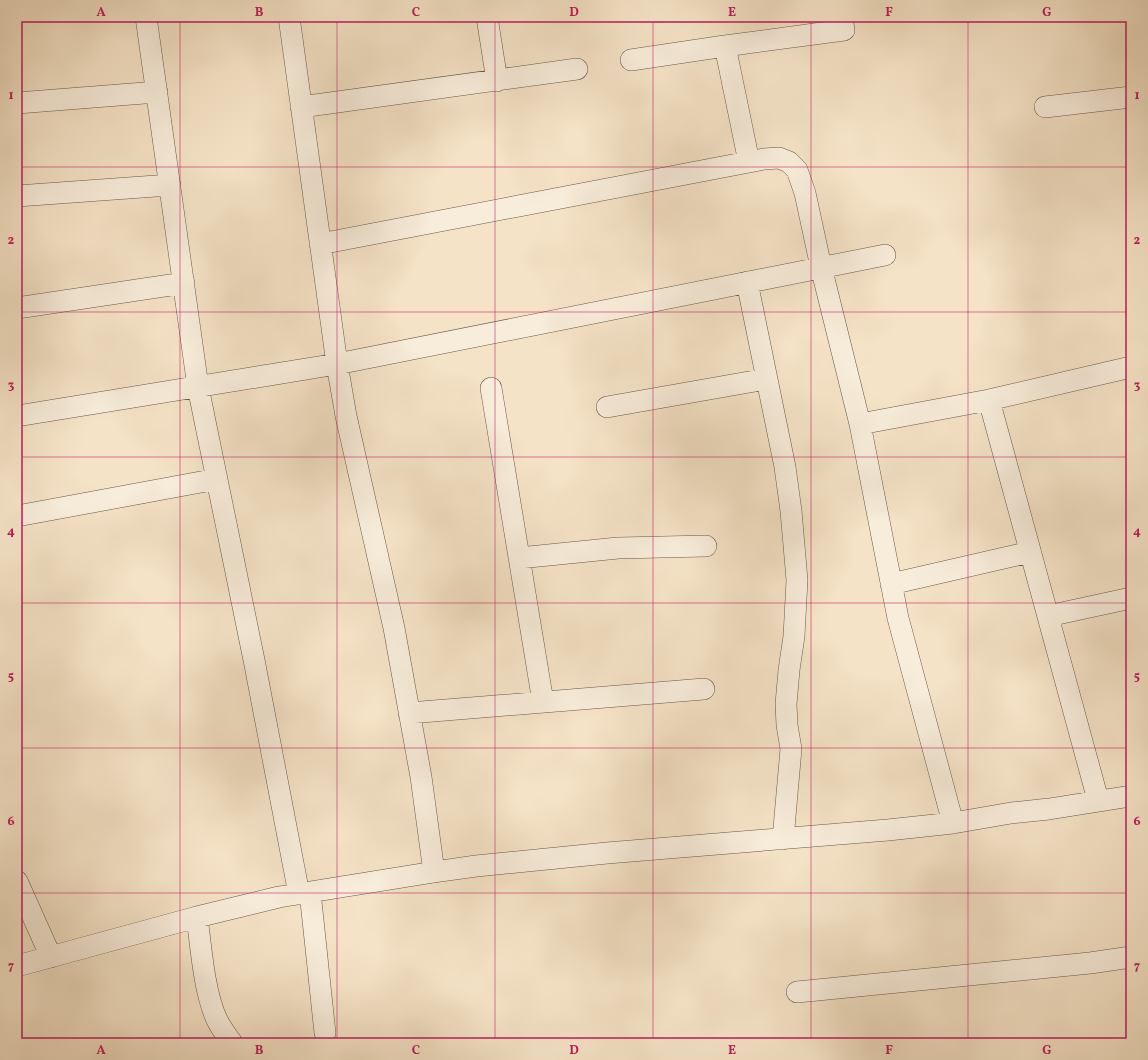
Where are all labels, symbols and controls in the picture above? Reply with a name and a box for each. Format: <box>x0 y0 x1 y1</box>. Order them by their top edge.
text: A <box>96 4 106 22</box>
text: B <box>255 4 264 22</box>
text: C <box>412 4 420 22</box>
text: D <box>569 4 579 22</box>
text: E <box>728 4 736 22</box>
text: F <box>885 4 893 22</box>
text: G <box>1042 4 1052 22</box>
text: 1 <box>8 87 14 105</box>
text: 1 <box>1134 87 1140 105</box>
text: 2 <box>8 232 15 250</box>
text: 2 <box>1134 232 1141 250</box>
text: 3 <box>8 377 15 395</box>
text: 3 <box>1134 377 1141 395</box>
text: 4 <box>7 523 15 541</box>
text: 4 <box>1133 523 1141 541</box>
text: 5 <box>8 668 14 686</box>
text: 5 <box>1134 668 1140 686</box>
text: 6 <box>7 813 15 831</box>
text: 6 <box>1133 813 1141 831</box>
text: 7 <box>8 958 14 976</box>
text: 7 <box>1134 958 1140 976</box>
text: A <box>96 1042 106 1060</box>
text: B <box>255 1042 264 1060</box>
text: C <box>412 1042 420 1060</box>
text: D <box>569 1042 579 1060</box>
text: E <box>728 1042 736 1060</box>
text: F <box>885 1042 893 1060</box>
text: G <box>1042 1042 1052 1060</box>

